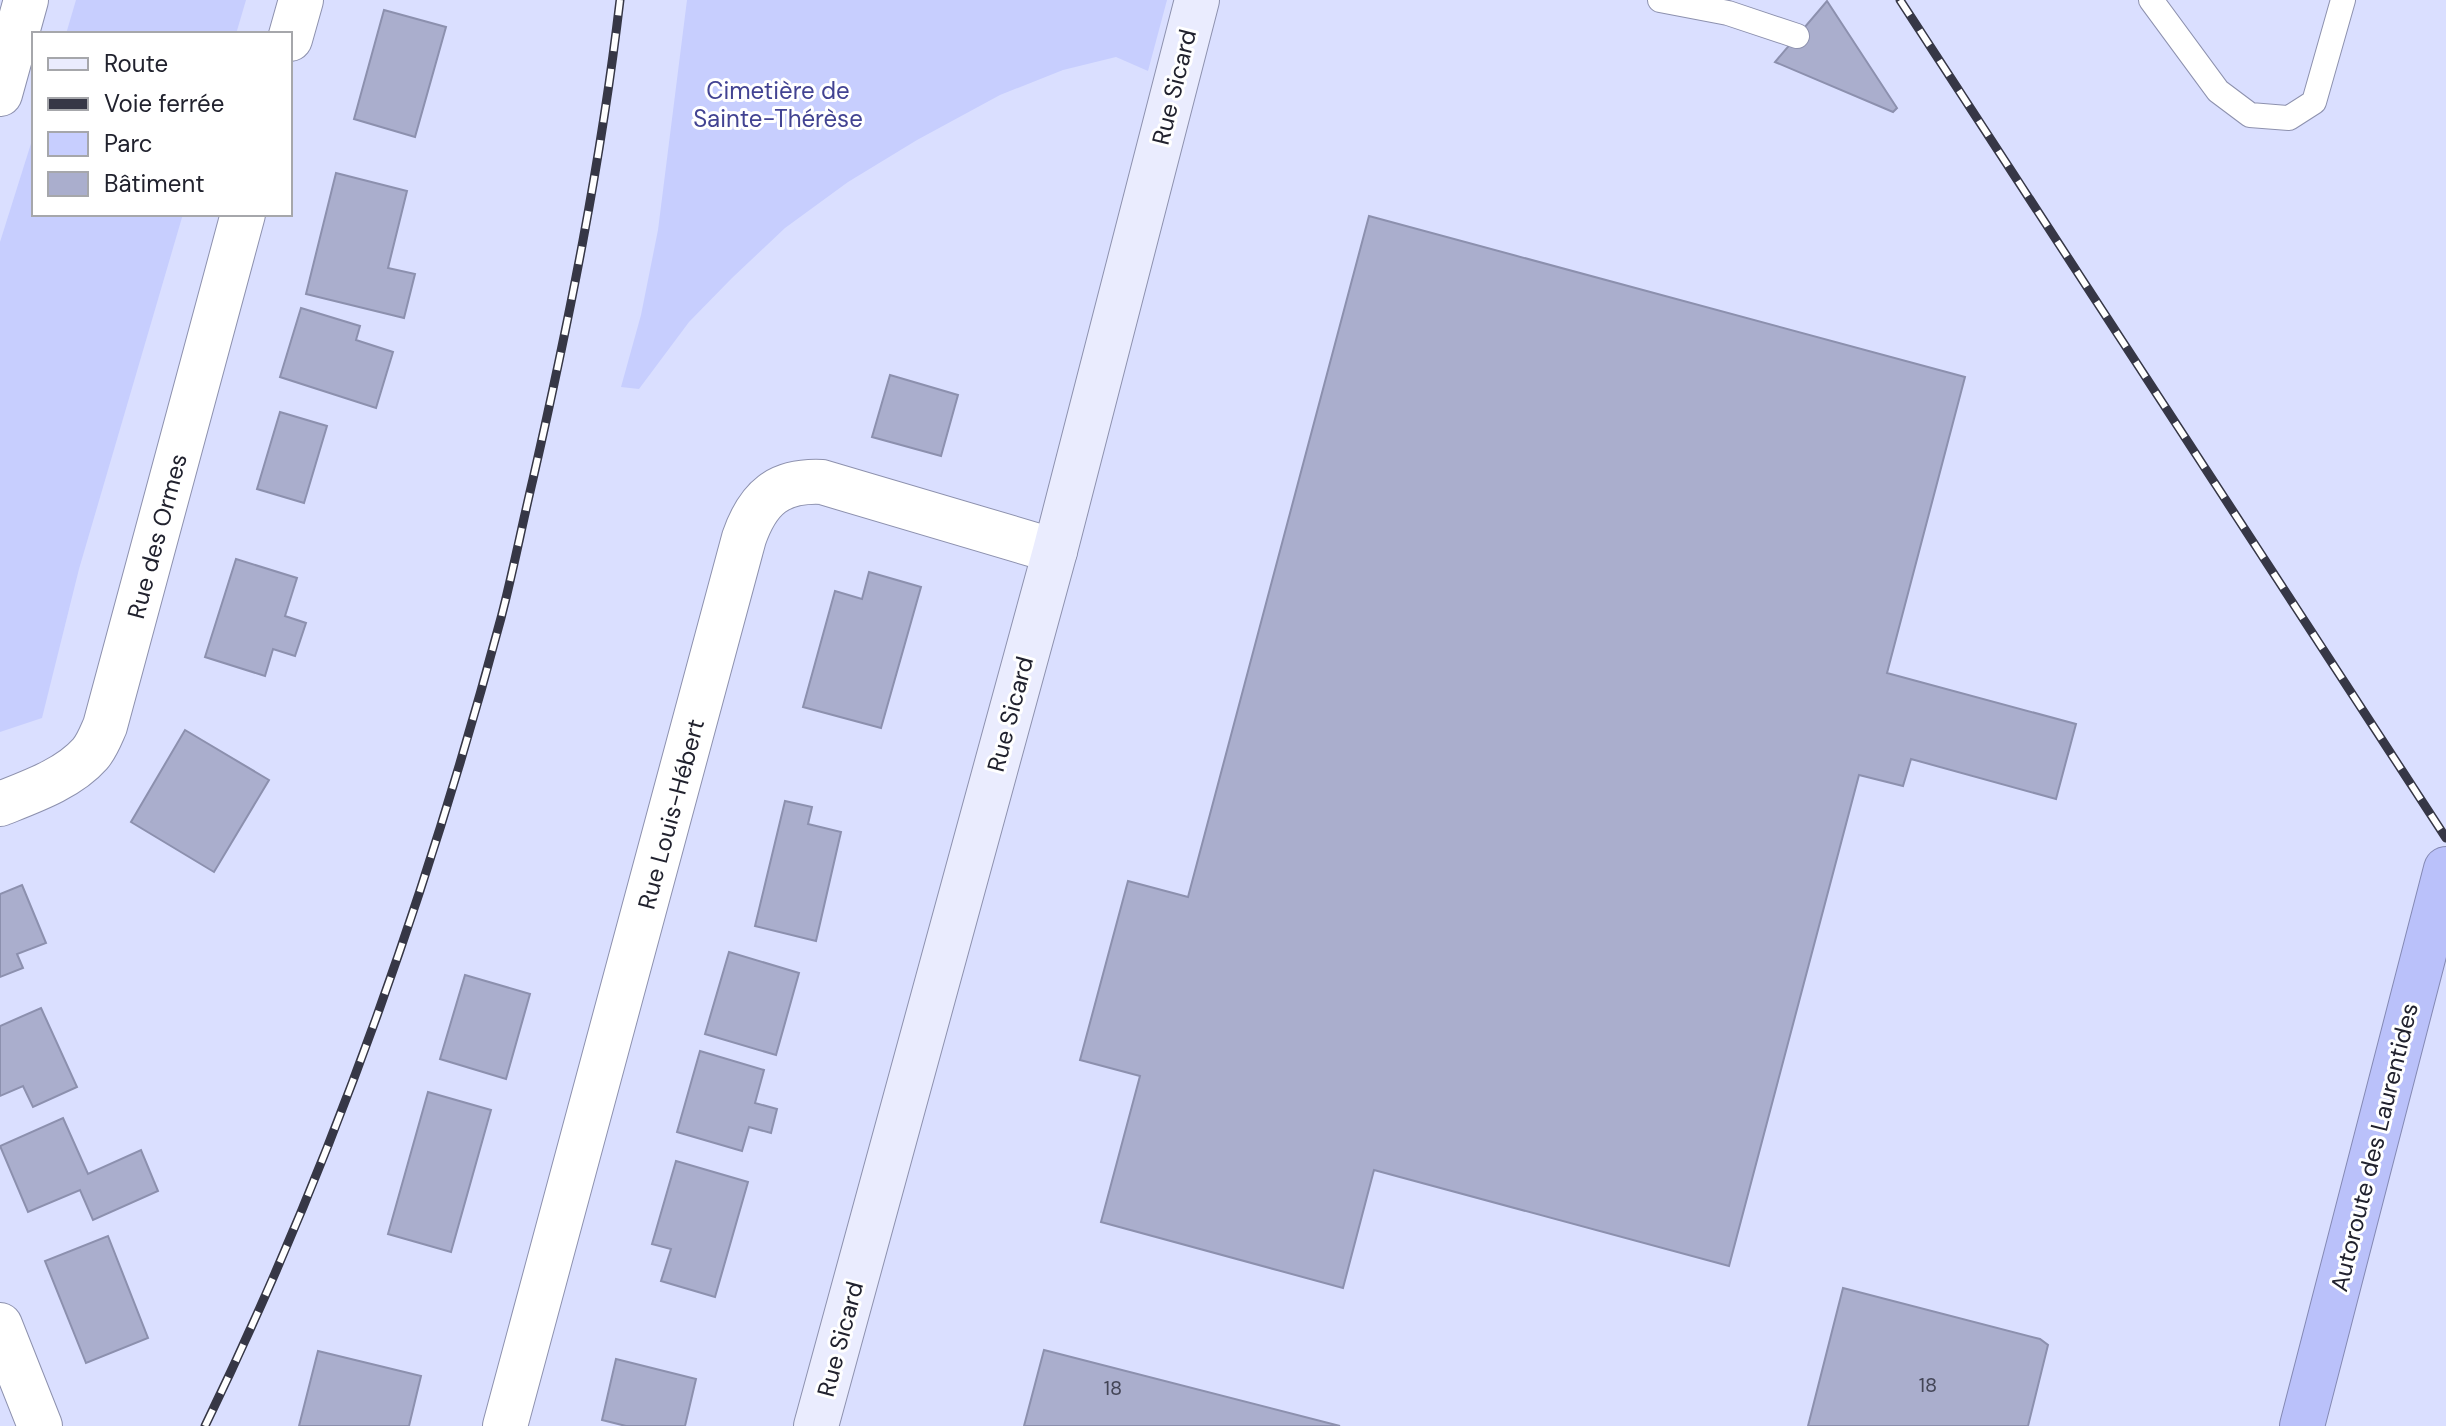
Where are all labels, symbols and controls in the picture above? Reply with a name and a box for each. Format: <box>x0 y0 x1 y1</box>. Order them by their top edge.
street label: Rue Sicard <box>1145 26 1203 148</box>
legend <box>32 32 292 216</box>
text: Route <box>104 48 168 79</box>
park label: Cimetière de Sainte-Thérèse <box>693 75 863 134</box>
text: Voie ferrée <box>104 88 224 119</box>
text: Parc <box>104 128 153 159</box>
text: Bâtiment <box>104 168 205 199</box>
street label: Rue des Ormes <box>120 450 194 622</box>
street label: Rue Sicard <box>980 653 1040 775</box>
street label: Rue Louis-Hébert <box>631 715 711 913</box>
street label: Autoroute des Laurentides <box>2323 999 2425 1295</box>
street label: Rue Sicard <box>810 1278 870 1400</box>
house number: 18 <box>1919 1372 1937 1398</box>
house number: 18 <box>1104 1375 1122 1401</box>

